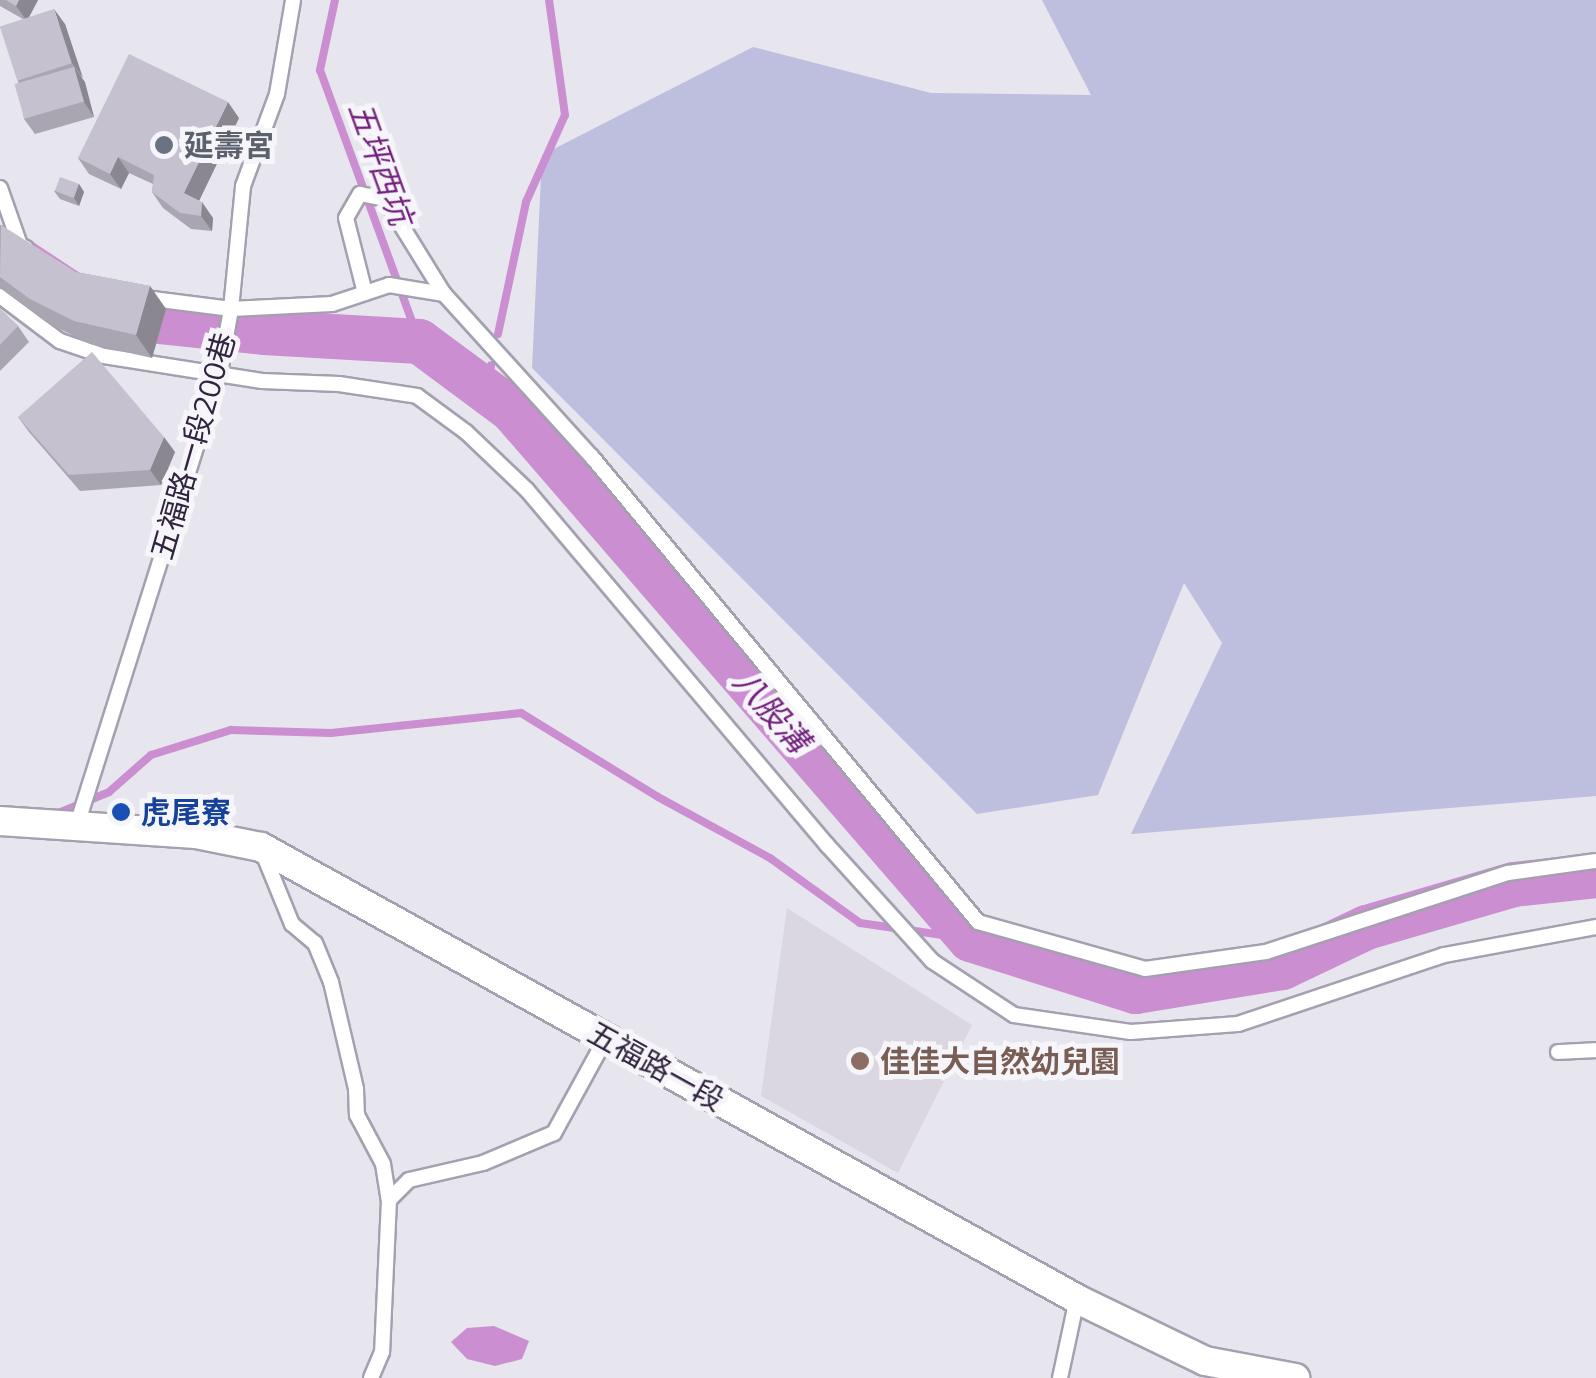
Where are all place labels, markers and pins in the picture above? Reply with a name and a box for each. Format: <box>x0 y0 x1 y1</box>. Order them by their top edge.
place label: 延壽宮 <box>184 127 274 163</box>
marker: 延壽宮 <box>153 134 175 156</box>
place label: 虎尾寮 <box>141 794 231 830</box>
marker: 虎尾寮 <box>110 801 132 823</box>
place label: 佳佳大自然幼兒園 <box>880 1043 1120 1079</box>
marker: 佳佳大自然幼兒園 <box>849 1050 871 1072</box>

